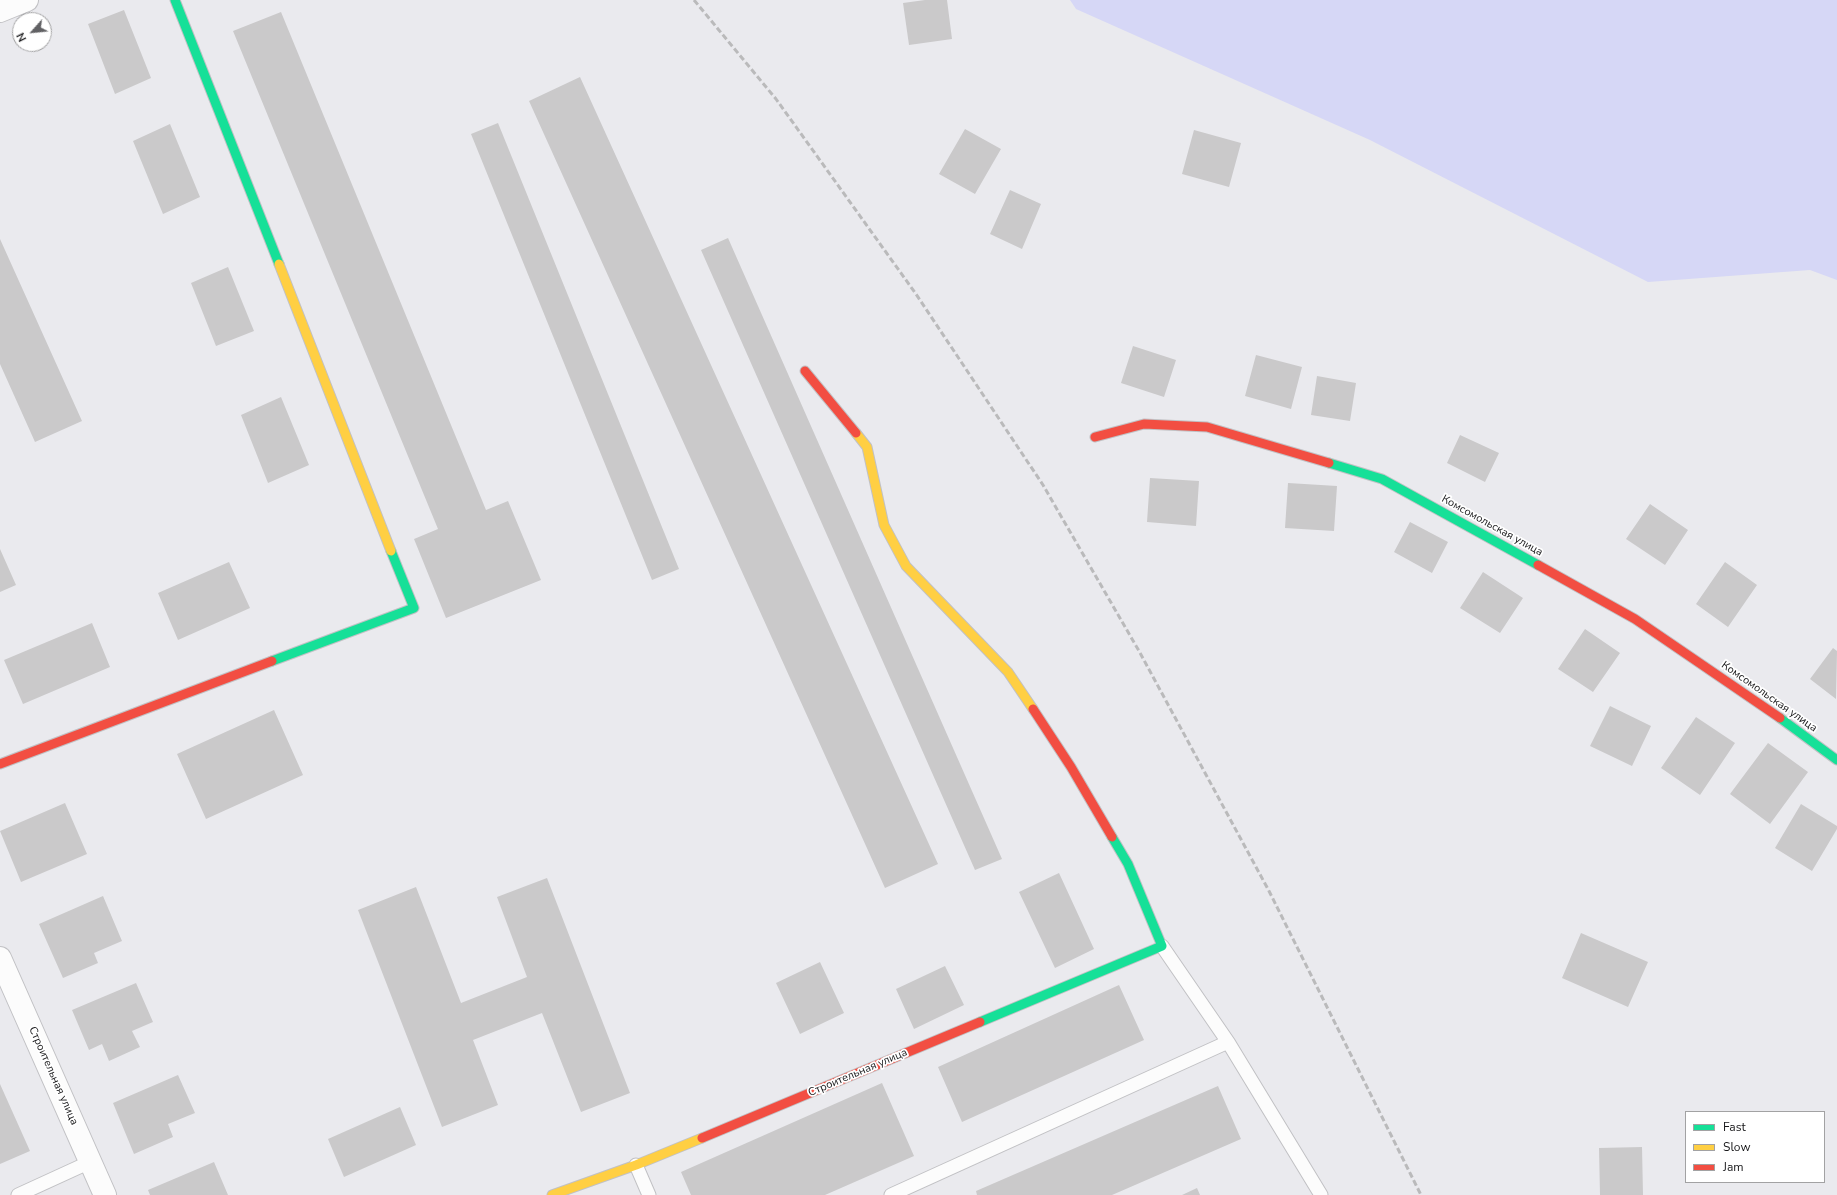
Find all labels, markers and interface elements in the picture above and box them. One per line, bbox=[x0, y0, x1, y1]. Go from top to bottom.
north arrow bbox=[12, 12, 52, 52]
text: N bbox=[13, 30, 30, 44]
street label: Комсомольская улица bbox=[1439, 493, 1545, 559]
street label: Комсомольская улица bbox=[1719, 659, 1819, 735]
street label: Строительная улица bbox=[25, 1025, 81, 1127]
street label: Строительная улица bbox=[806, 1046, 910, 1100]
legend bbox=[1685, 1111, 1825, 1183]
text: Fast bbox=[1723, 1119, 1746, 1135]
text: Slow bbox=[1723, 1139, 1751, 1155]
text: Jam bbox=[1723, 1159, 1744, 1175]

